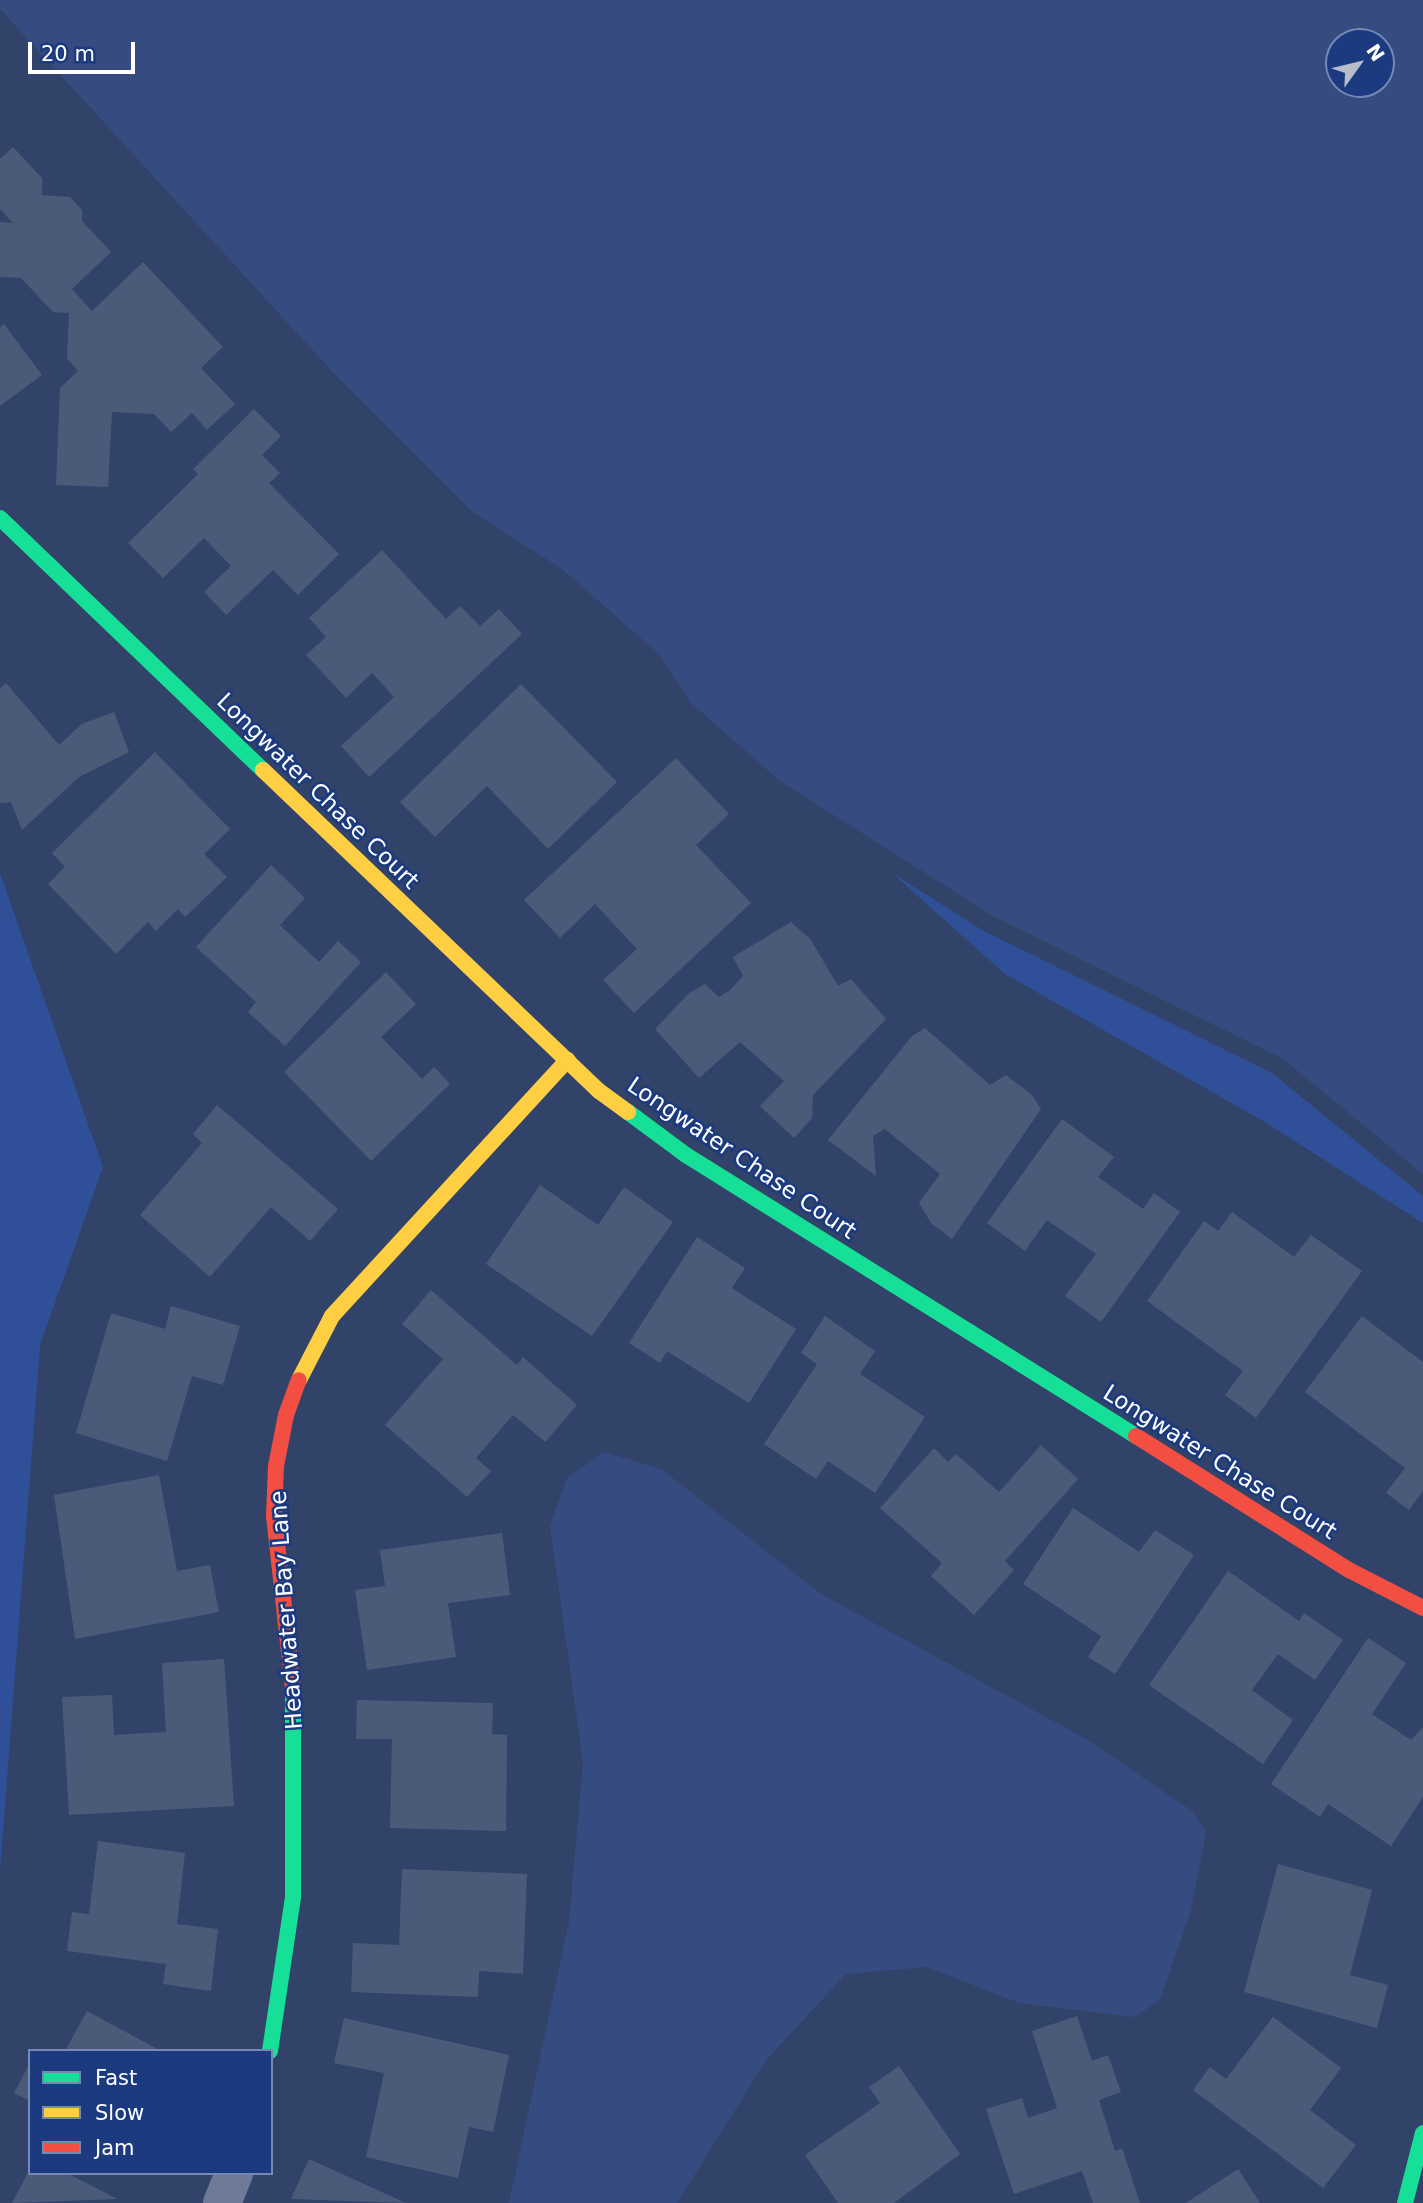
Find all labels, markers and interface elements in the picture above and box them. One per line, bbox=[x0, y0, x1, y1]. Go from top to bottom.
scale bar bbox=[32, 28, 138, 72]
north arrow bbox=[1325, 28, 1395, 98]
text: N bbox=[1362, 40, 1389, 65]
text: 20 m bbox=[41, 42, 95, 66]
street label: Longwater Chase Court bbox=[211, 687, 425, 895]
street label: Longwater Chase Court bbox=[622, 1071, 862, 1245]
street label: Longwater Chase Court bbox=[1098, 1379, 1342, 1545]
street label: Headwater Bay Lane bbox=[264, 1490, 308, 1730]
legend bbox=[28, 2049, 273, 2175]
text: Fast bbox=[95, 2066, 137, 2090]
text: Slow bbox=[95, 2101, 144, 2125]
text: Jam bbox=[95, 2136, 135, 2160]

